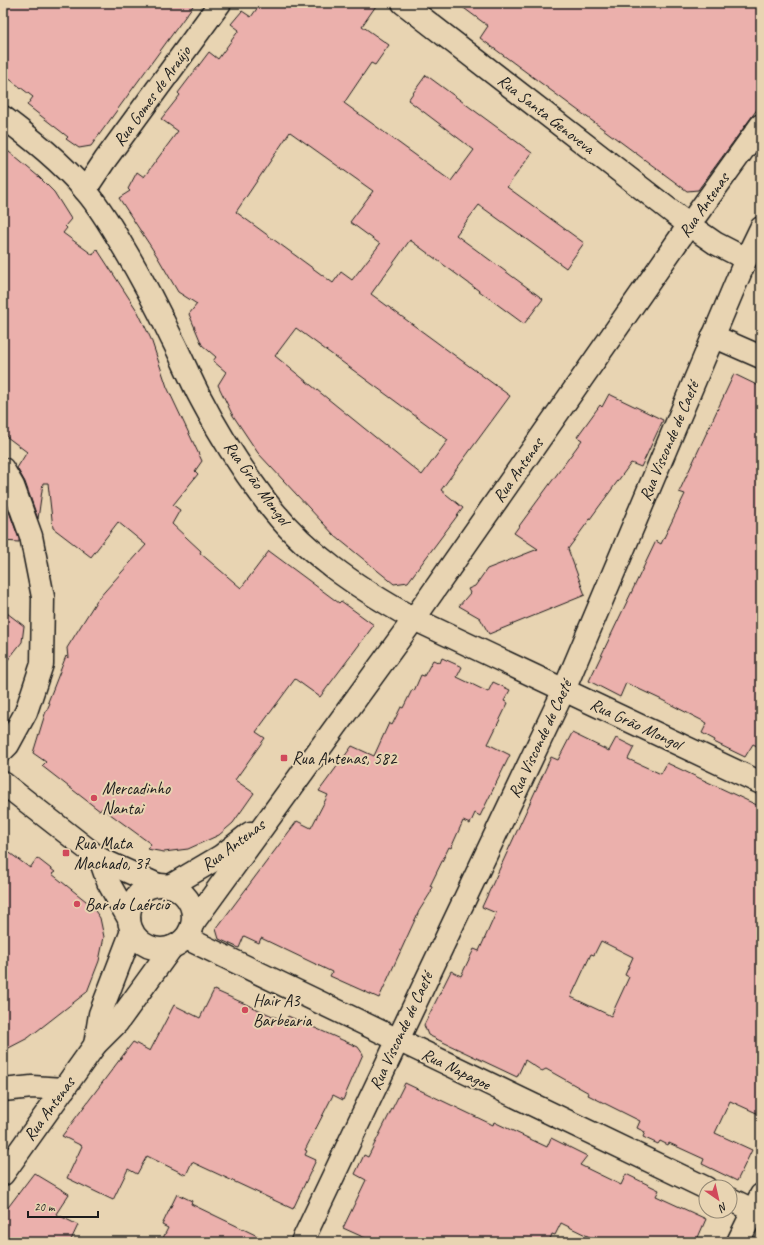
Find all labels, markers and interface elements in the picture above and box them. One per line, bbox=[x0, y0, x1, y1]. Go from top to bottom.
street label: Rua Gomes de Araújo bbox=[109, 41, 196, 150]
street label: Rua Santa Genoveva bbox=[493, 70, 600, 159]
street label: Rua Antenas bbox=[674, 167, 735, 241]
street label: Rua Visconde de Caeté bbox=[634, 376, 705, 504]
street label: Rua Antenas bbox=[488, 432, 549, 506]
street label: Rua Grão Mongol bbox=[219, 437, 296, 532]
street label: Rua Visconde de Caeté bbox=[504, 675, 578, 801]
street label: Rua Grão Mongol bbox=[587, 694, 688, 756]
place label: Rua Antenas, 582 bbox=[292, 748, 398, 769]
marker: Rua Antenas, 582 bbox=[279, 753, 289, 763]
place label: Mercadinho Nantai bbox=[102, 778, 171, 819]
marker: Mercadinho Nantai bbox=[89, 793, 99, 803]
street label: Rua Antenas bbox=[197, 813, 271, 876]
place label: Rua Mata Machado, 37 bbox=[74, 833, 151, 874]
marker: Rua Mata Machado, 37 bbox=[61, 848, 71, 858]
place label: Bar do Laércio bbox=[85, 894, 171, 915]
marker: Bar do Laércio bbox=[72, 899, 82, 909]
street label: Rua Visconde de Caeté bbox=[365, 967, 439, 1093]
place label: Hair A3 Barbearia bbox=[253, 990, 313, 1031]
marker: Hair A3 Barbearia bbox=[240, 1005, 250, 1015]
street label: Rua Napagoe bbox=[418, 1043, 495, 1095]
street label: Rua Antenas bbox=[19, 1071, 81, 1145]
north arrow bbox=[698, 1179, 738, 1219]
scale bar bbox=[28, 1193, 98, 1219]
text: 20 m bbox=[34, 1199, 56, 1215]
text: N bbox=[715, 1200, 730, 1216]

